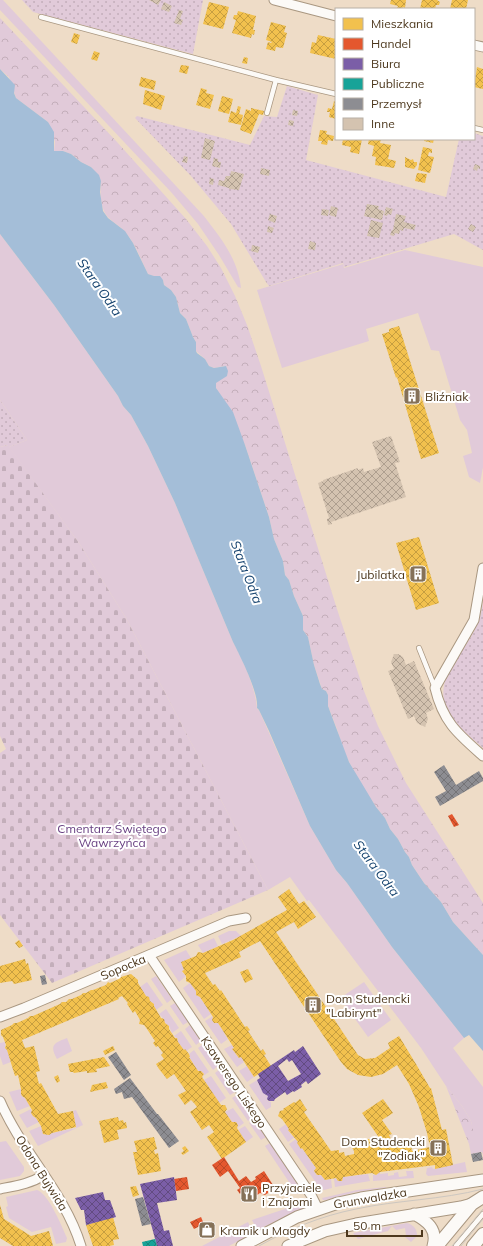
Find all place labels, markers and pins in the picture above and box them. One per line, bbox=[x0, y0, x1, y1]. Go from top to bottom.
building icon: Bliźniak bbox=[402, 386, 422, 406]
place label: Bliźniak bbox=[425, 389, 469, 404]
building icon: Jubilatka bbox=[408, 564, 428, 584]
place label: Jubilatka bbox=[356, 567, 405, 582]
place label: Dom Studencki "Labirynt" bbox=[326, 991, 410, 1020]
building icon: Dom Studencki "Labirynt" bbox=[303, 995, 323, 1015]
place label: Dom Studencki "Zodiak" bbox=[341, 1134, 425, 1163]
building icon: Dom Studencki "Zodiak" bbox=[428, 1138, 448, 1158]
place label: Przyjaciele i Znajomi bbox=[262, 1180, 321, 1209]
restaurant icon: Przyjaciele i Znajomi bbox=[239, 1184, 259, 1204]
shop icon: Kramik u Magdy bbox=[197, 1220, 217, 1240]
place label: Kramik u Magdy bbox=[220, 1223, 311, 1238]

